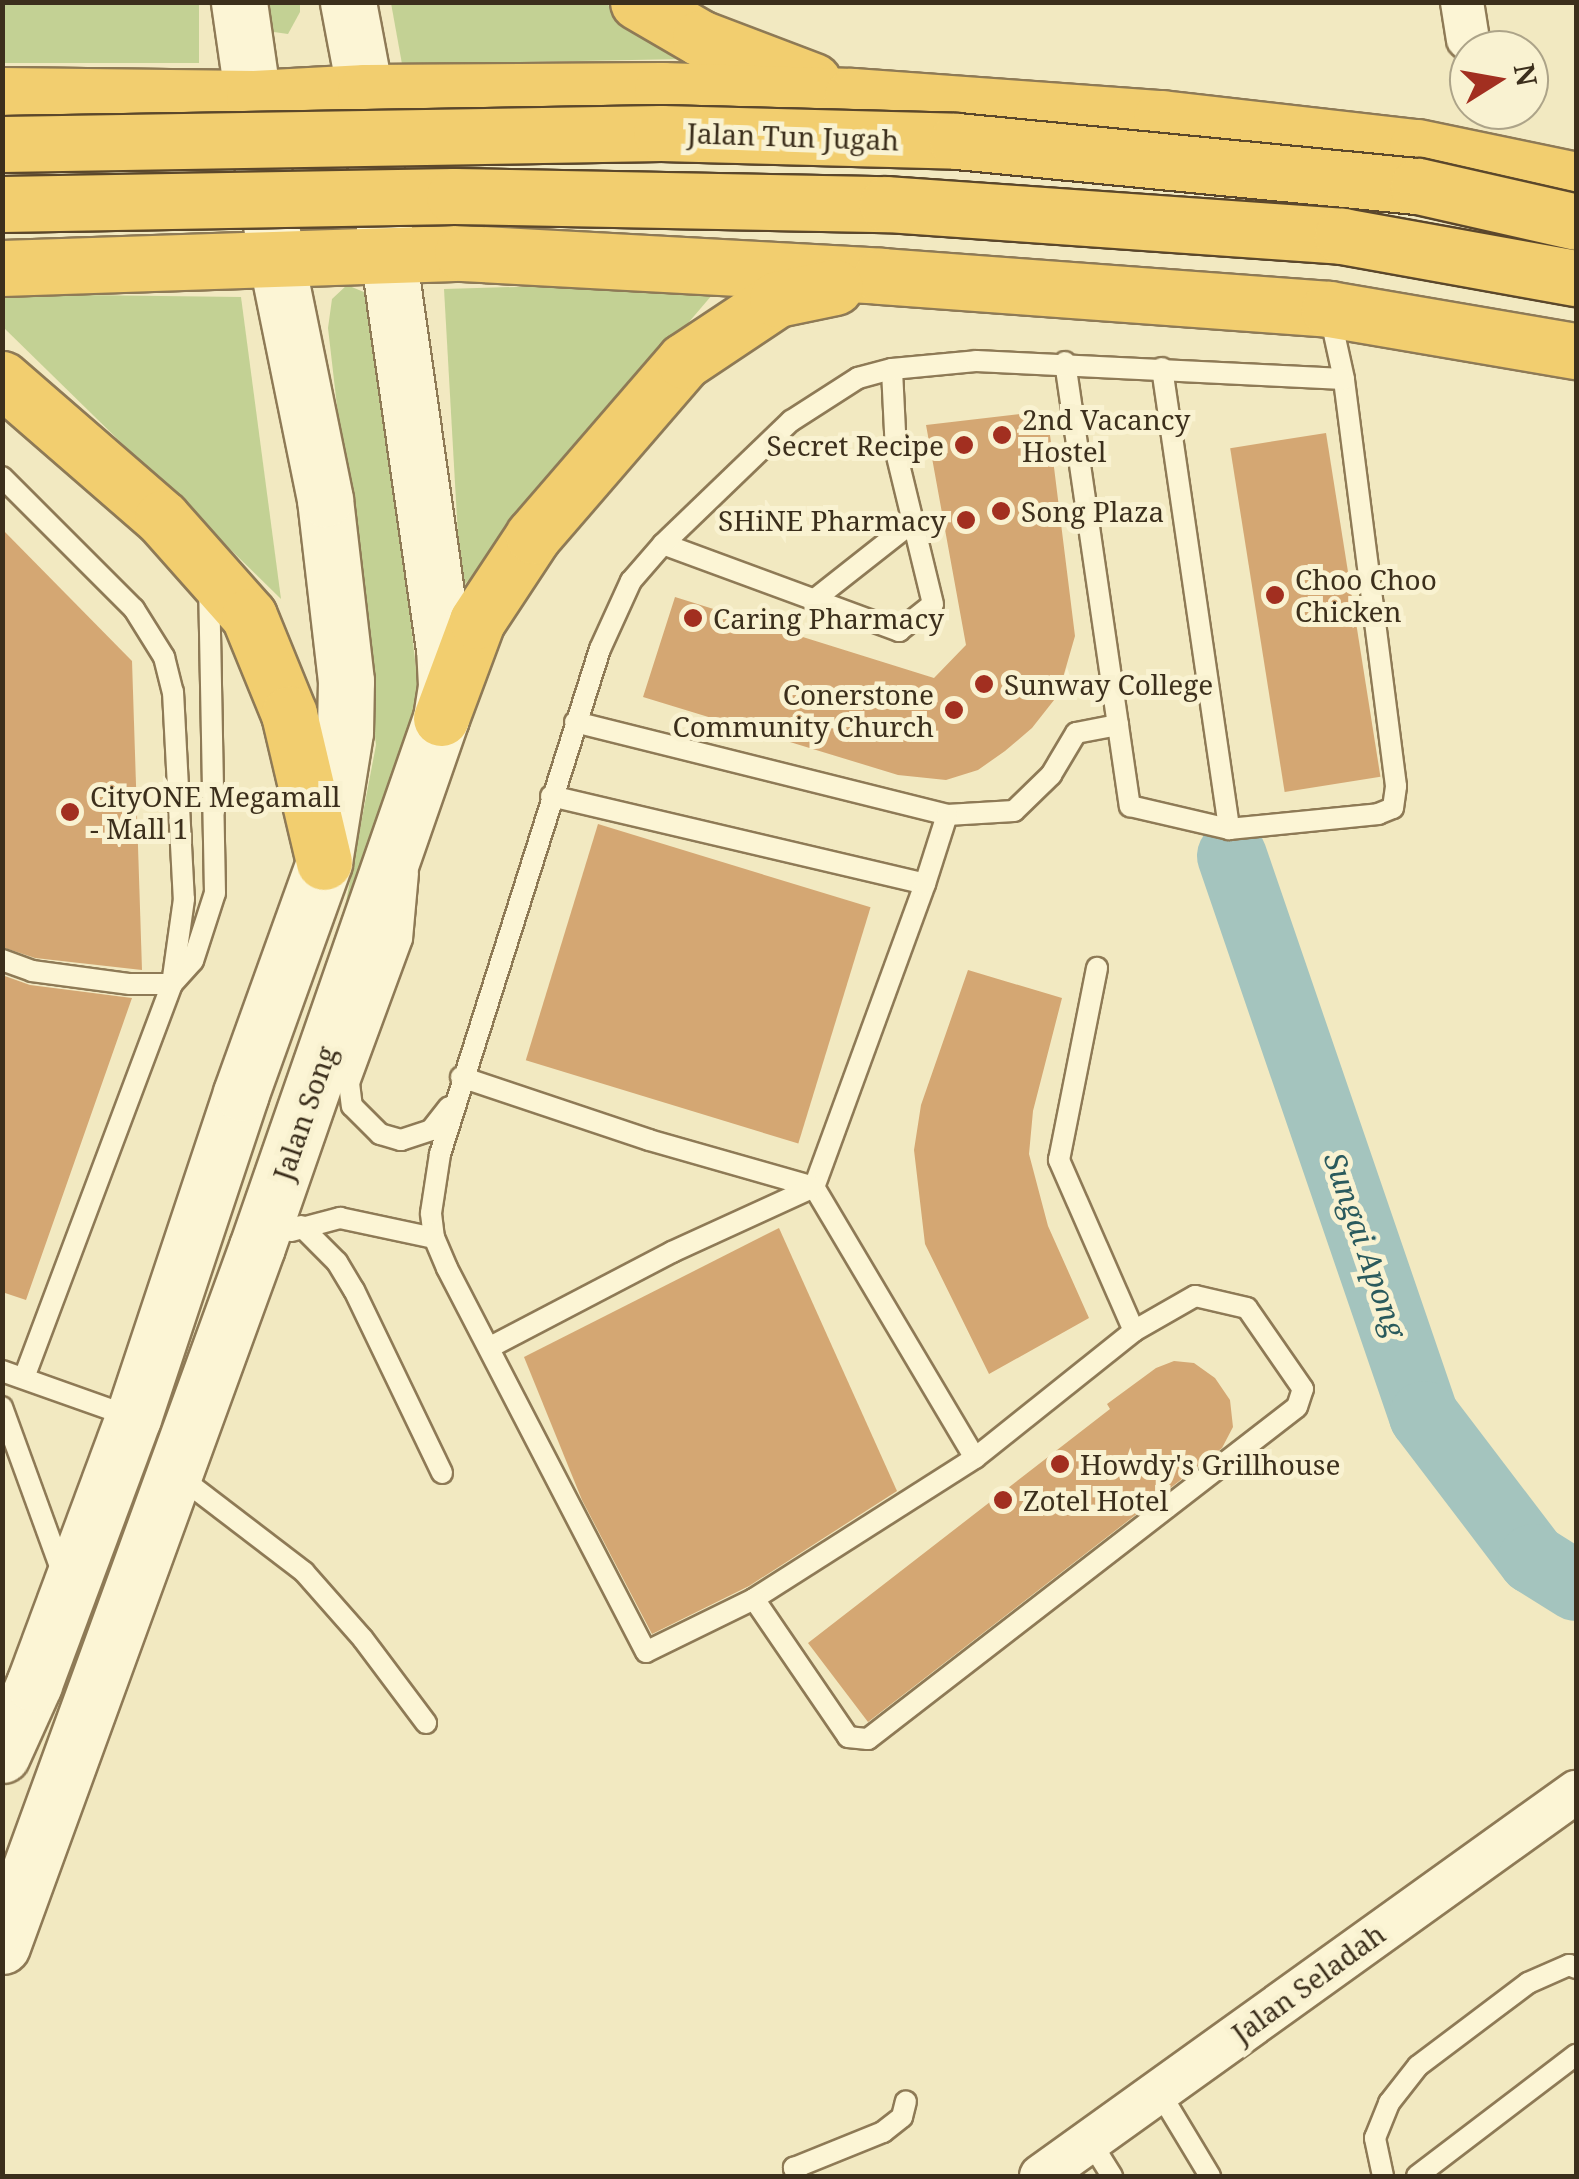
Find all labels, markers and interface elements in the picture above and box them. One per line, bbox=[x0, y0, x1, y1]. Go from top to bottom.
north arrow bbox=[1449, 30, 1549, 130]
text: N bbox=[1506, 60, 1547, 89]
street label: Jalan Tun Jugah bbox=[686, 116, 900, 156]
place label: 2nd Vacancy Hostel bbox=[1022, 402, 1190, 468]
marker: 2nd Vacancy Hostel bbox=[991, 424, 1013, 446]
place label: Secret Recipe bbox=[766, 428, 944, 462]
marker: Secret Recipe bbox=[953, 434, 975, 456]
place label: Song Plaza bbox=[1021, 494, 1164, 528]
marker: Song Plaza bbox=[990, 500, 1012, 522]
place label: SHiNE Pharmacy bbox=[718, 503, 946, 537]
marker: SHiNE Pharmacy bbox=[955, 509, 977, 531]
place label: Choo Choo Chicken bbox=[1295, 562, 1437, 628]
marker: Choo Choo Chicken bbox=[1264, 584, 1286, 606]
place label: Caring Pharmacy bbox=[713, 601, 944, 635]
marker: Caring Pharmacy bbox=[682, 607, 704, 629]
place label: Sunway College bbox=[1004, 667, 1213, 701]
marker: Sunway College bbox=[973, 673, 995, 695]
place label: Conerstone Community Church bbox=[672, 677, 934, 743]
marker: Conerstone Community Church bbox=[943, 699, 965, 721]
place label: CityONE Megamall - Mall 1 bbox=[90, 779, 340, 845]
marker: CityONE Megamall - Mall 1 bbox=[59, 801, 81, 823]
street label: Jalan Song bbox=[265, 1041, 343, 1185]
water label: Sungai Apong bbox=[1316, 1148, 1414, 1342]
place label: Howdy's Grillhouse bbox=[1080, 1447, 1340, 1481]
marker: Howdy's Grillhouse bbox=[1049, 1453, 1071, 1475]
place label: Zotel Hotel bbox=[1023, 1483, 1168, 1517]
marker: Zotel Hotel bbox=[992, 1489, 1014, 1511]
street label: Jalan Seladah bbox=[1225, 1916, 1391, 2050]

